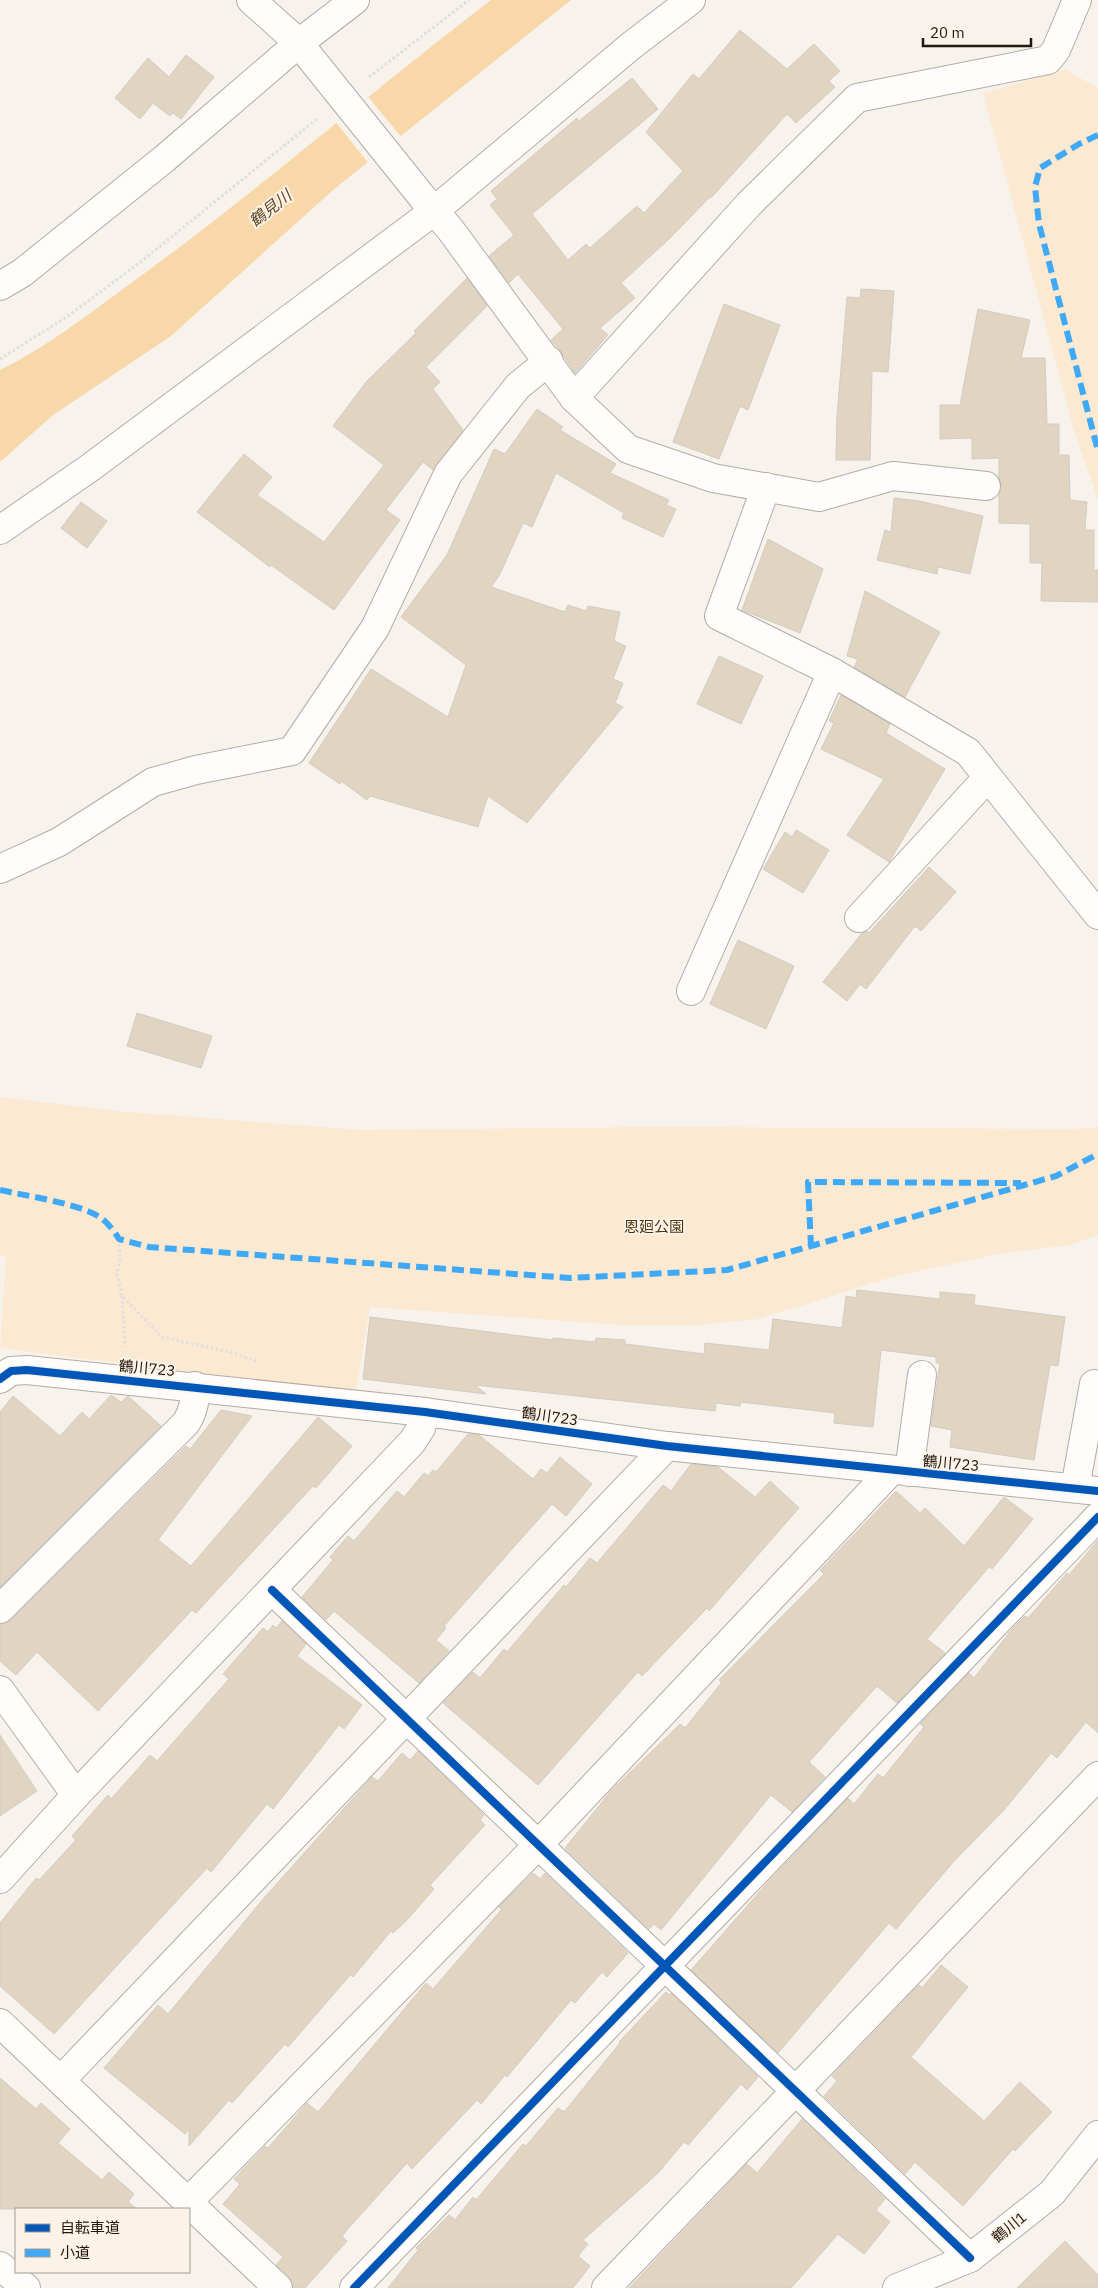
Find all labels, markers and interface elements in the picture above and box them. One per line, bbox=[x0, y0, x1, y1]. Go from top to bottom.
scale bar bbox=[923, 15, 1030, 47]
text: 20 m bbox=[930, 23, 965, 42]
water label: 鶴見川 bbox=[245, 184, 297, 231]
park label: 恩廻公園 bbox=[624, 1217, 684, 1236]
street label: 鶴川723 bbox=[118, 1356, 176, 1380]
street label: 鶴川723 bbox=[520, 1403, 580, 1429]
street label: 鶴川723 bbox=[922, 1451, 980, 1475]
street label: 鶴川1 bbox=[988, 2207, 1030, 2247]
legend bbox=[15, 2208, 190, 2273]
text: 自転車道 bbox=[60, 2218, 120, 2237]
text: 小道 bbox=[60, 2243, 90, 2262]

